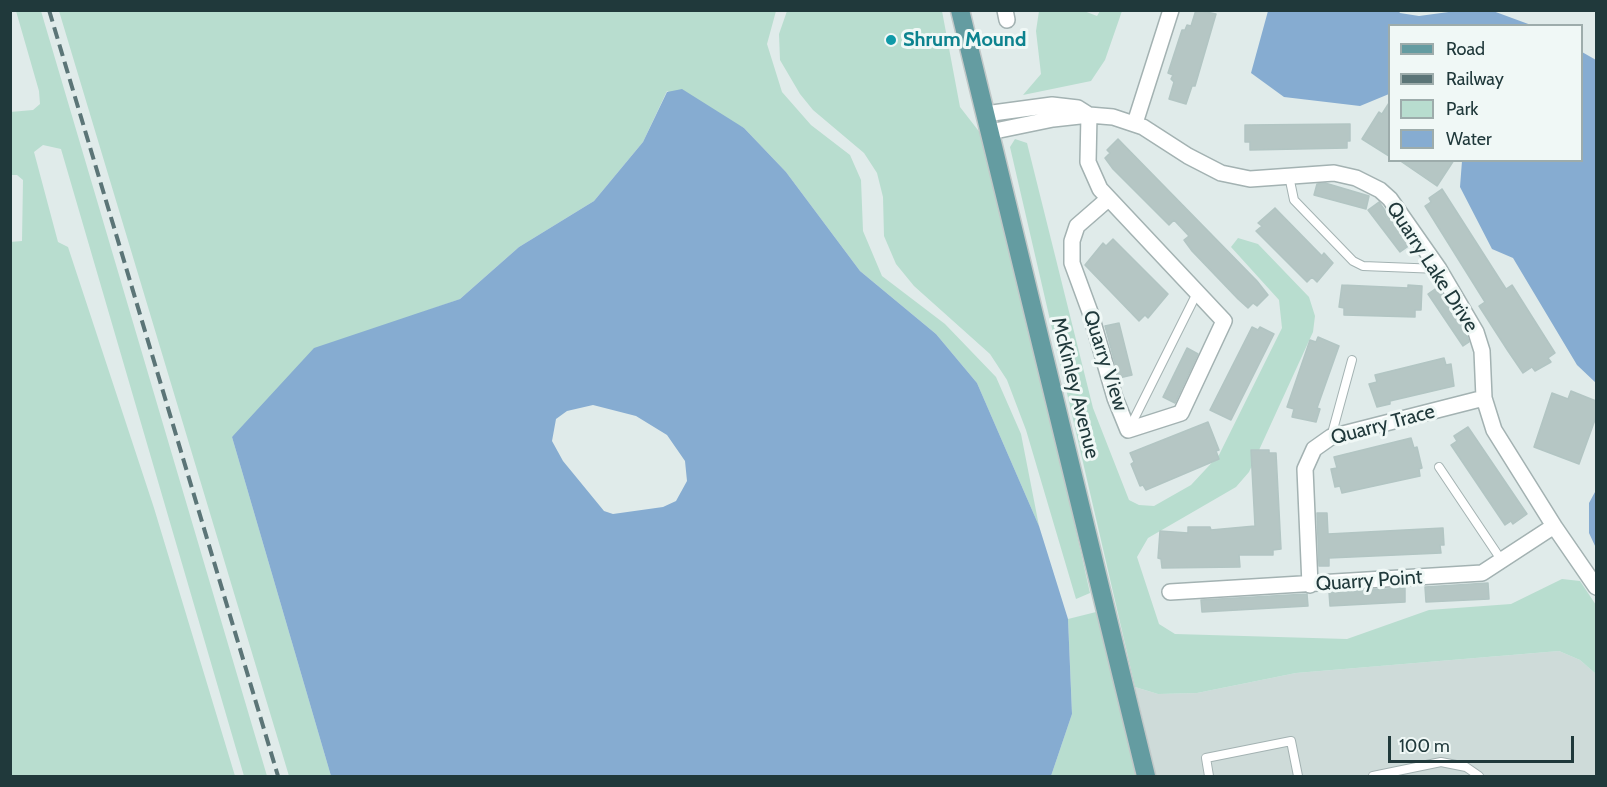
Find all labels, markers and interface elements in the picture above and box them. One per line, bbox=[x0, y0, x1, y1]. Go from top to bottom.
legend bbox=[1388, 24, 1583, 162]
place label: Shrum Mound bbox=[903, 28, 1026, 52]
marker: Shrum Mound bbox=[884, 33, 898, 47]
text: Road bbox=[1446, 38, 1485, 60]
text: Railway bbox=[1446, 68, 1504, 90]
text: Park bbox=[1446, 98, 1478, 120]
text: Water bbox=[1446, 128, 1492, 150]
street label: Quarry Lake Drive bbox=[1381, 197, 1483, 337]
street label: Quarry View bbox=[1077, 308, 1133, 414]
street label: McKinley Avenue bbox=[1046, 315, 1104, 461]
street label: Quarry Trace bbox=[1328, 400, 1438, 450]
street label: Quarry Point bbox=[1315, 565, 1423, 597]
scale bar bbox=[1391, 724, 1577, 762]
text: 100 m bbox=[1399, 735, 1450, 757]

